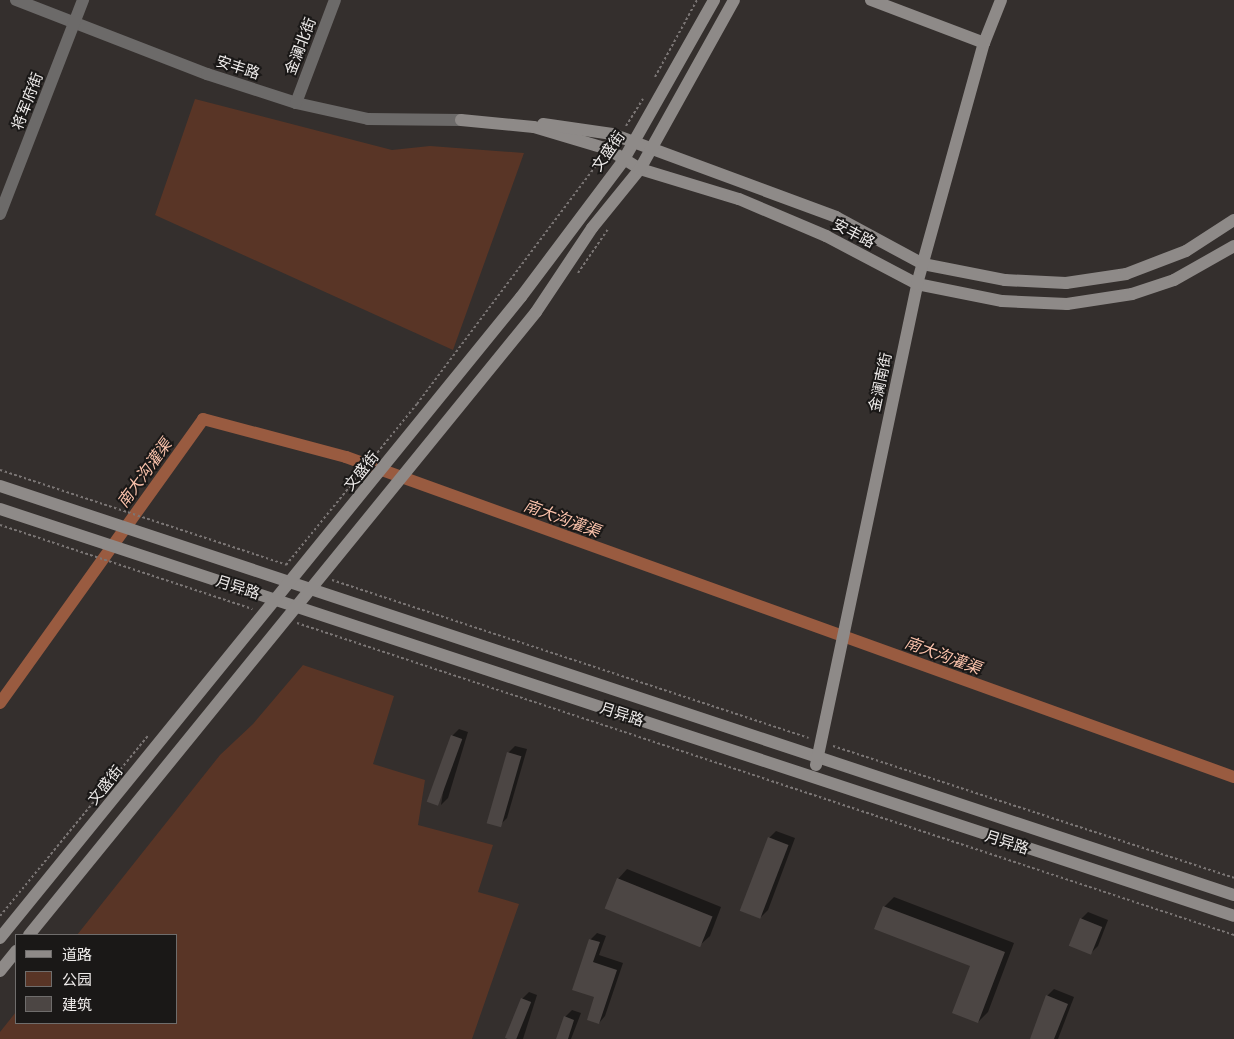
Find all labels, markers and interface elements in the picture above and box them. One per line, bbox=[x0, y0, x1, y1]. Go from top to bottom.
street label: 金澜北街 bbox=[281, 15, 319, 77]
street label: 安丰路 bbox=[214, 51, 262, 83]
street label: 将军府街 bbox=[8, 70, 46, 132]
street label: 文盛街 bbox=[588, 127, 628, 175]
street label: 安丰路 bbox=[830, 215, 878, 251]
street label: 金澜南街 bbox=[865, 351, 895, 413]
water label: 南大沟灌渠 bbox=[113, 435, 175, 511]
street label: 文盛街 bbox=[340, 448, 382, 494]
water label: 南大沟灌渠 bbox=[521, 495, 603, 541]
street label: 月异路 bbox=[214, 571, 262, 603]
water label: 南大沟灌渠 bbox=[902, 632, 984, 678]
street label: 月异路 bbox=[598, 698, 646, 730]
street label: 文盛街 bbox=[84, 762, 126, 808]
street label: 月异路 bbox=[983, 826, 1031, 858]
legend bbox=[15, 934, 178, 1024]
text: 道路 bbox=[62, 945, 92, 963]
text: 公园 bbox=[62, 970, 92, 988]
text: 建筑 bbox=[62, 995, 92, 1013]

